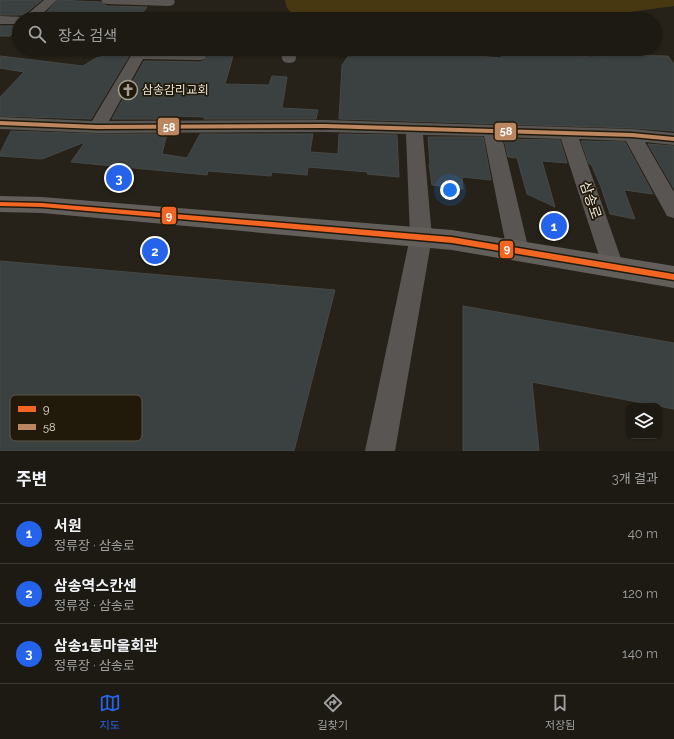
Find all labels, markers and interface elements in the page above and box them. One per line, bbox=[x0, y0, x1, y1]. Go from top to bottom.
search box bbox=[12, 12, 662, 56]
icon: search bbox=[26, 23, 48, 45]
text: 장소 검색 bbox=[58, 27, 117, 45]
church icon: 삼송감리교회 bbox=[117, 79, 139, 101]
place label: 삼송감리교회 bbox=[142, 83, 208, 97]
line badge: 58 bbox=[157, 117, 180, 136]
text: 58 bbox=[163, 121, 176, 134]
line badge: 58 bbox=[494, 122, 517, 141]
text: 58 bbox=[500, 125, 513, 138]
pin: 3 bbox=[106, 163, 132, 193]
street label: 삼송로 bbox=[577, 179, 605, 221]
your location bbox=[440, 180, 460, 200]
line badge: 9 bbox=[161, 206, 177, 225]
text: 9 bbox=[166, 210, 173, 223]
pin: 1 bbox=[541, 211, 567, 241]
pin: 2 bbox=[142, 236, 168, 266]
line badge: 9 bbox=[499, 240, 514, 259]
text: 9 bbox=[504, 243, 511, 256]
legend bbox=[10, 395, 142, 441]
text: 9 bbox=[43, 403, 49, 416]
map controls bbox=[626, 403, 662, 439]
button: layers bbox=[626, 403, 662, 439]
text: 58 bbox=[43, 421, 56, 434]
text: 주변 bbox=[16, 469, 47, 489]
text: 3개 결과 bbox=[612, 471, 658, 486]
text: 서원 bbox=[54, 517, 82, 535]
text: 1 bbox=[26, 526, 32, 541]
text: 40 m bbox=[628, 526, 658, 541]
text: 정류장 · 삼송로 bbox=[54, 538, 135, 553]
text: 삼송역스칸센 bbox=[54, 577, 137, 595]
text: 2 bbox=[25, 586, 33, 601]
text: 120 m bbox=[622, 586, 658, 601]
text: 정류장 · 삼송로 bbox=[54, 598, 135, 613]
text: 삼송1통마을회관 bbox=[54, 637, 158, 655]
text: 3 bbox=[25, 646, 33, 661]
text: 140 m bbox=[622, 646, 658, 661]
text: 정류장 · 삼송로 bbox=[54, 658, 135, 673]
tab: 지도 bbox=[99, 692, 121, 732]
tab: 길찾기 bbox=[318, 692, 348, 732]
tab: 저장됨 bbox=[545, 692, 575, 732]

